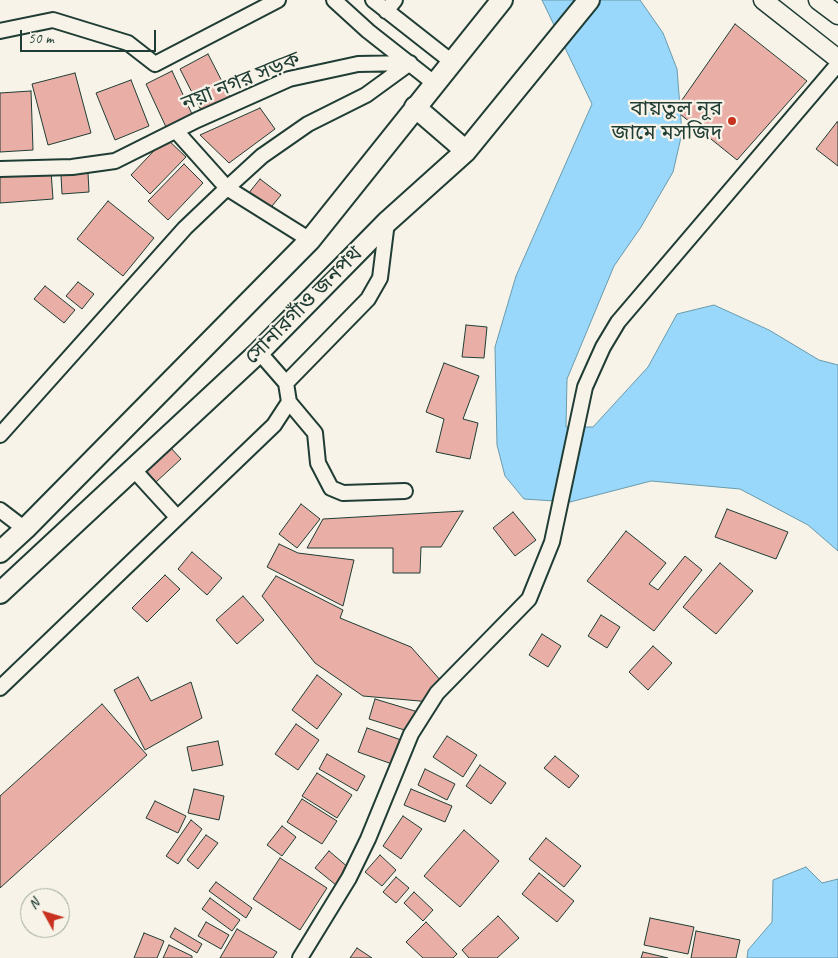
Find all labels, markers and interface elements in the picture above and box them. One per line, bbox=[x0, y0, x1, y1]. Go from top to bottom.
scale bar bbox=[22, 20, 159, 52]
text: 50 m bbox=[28, 29, 54, 48]
street label: নয়া নগর সড়ক bbox=[178, 47, 304, 117]
place label: বায়তুল নূর জামে মসজিদ bbox=[612, 96, 722, 146]
marker: বায়তুল নূর জামে মসজিদ bbox=[726, 115, 738, 127]
street label: সোনারগাঁও জনপথ bbox=[240, 242, 368, 370]
north arrow bbox=[20, 888, 70, 938]
text: N bbox=[24, 895, 43, 913]

